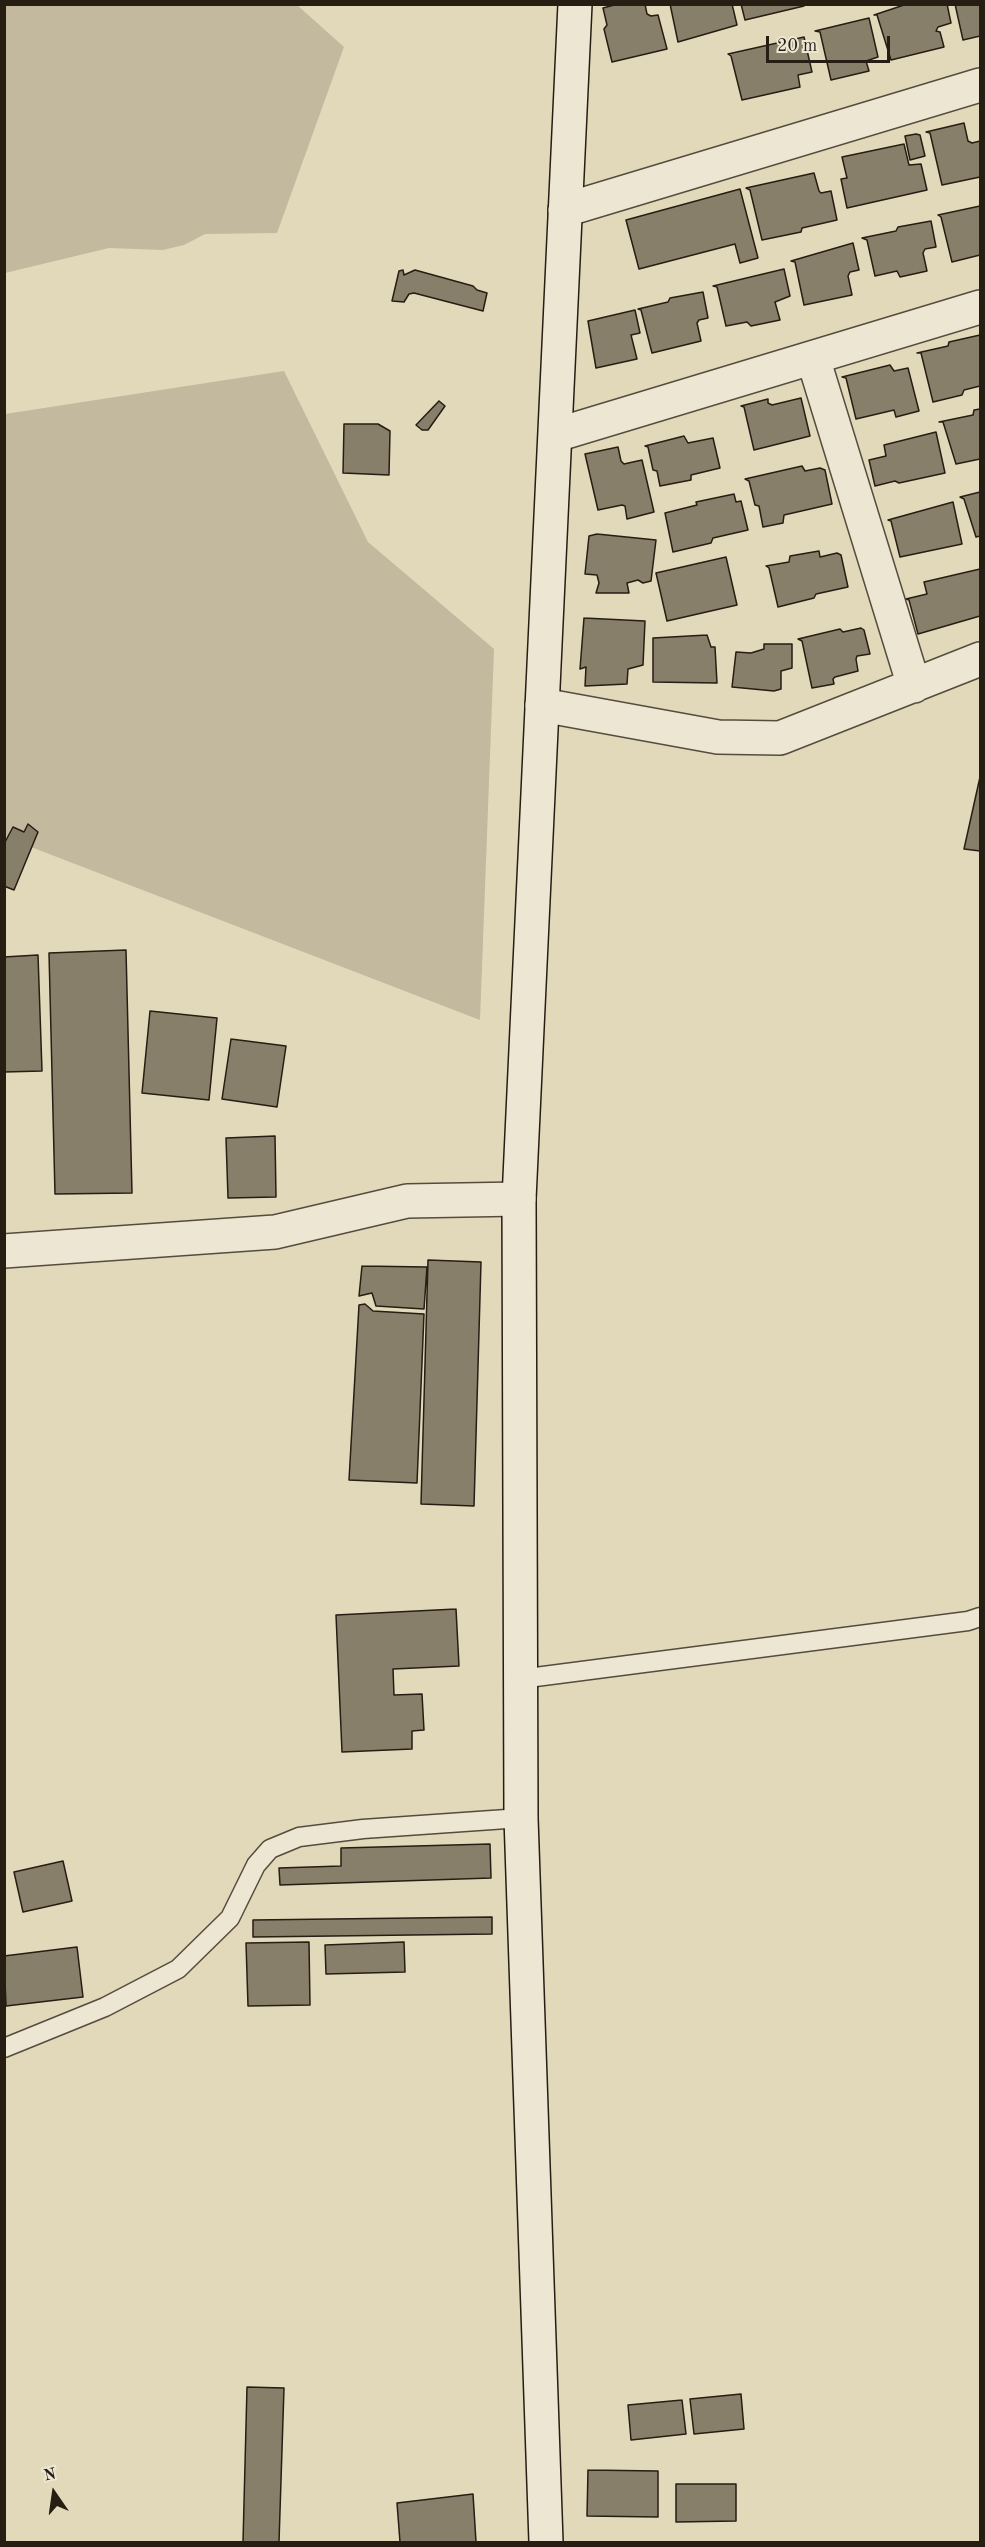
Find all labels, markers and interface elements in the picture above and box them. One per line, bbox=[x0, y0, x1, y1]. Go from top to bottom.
scale bar bbox=[769, 24, 894, 62]
text: 20 m bbox=[777, 37, 817, 55]
north arrow bbox=[24, 2463, 84, 2523]
text: N bbox=[42, 2466, 58, 2485]

